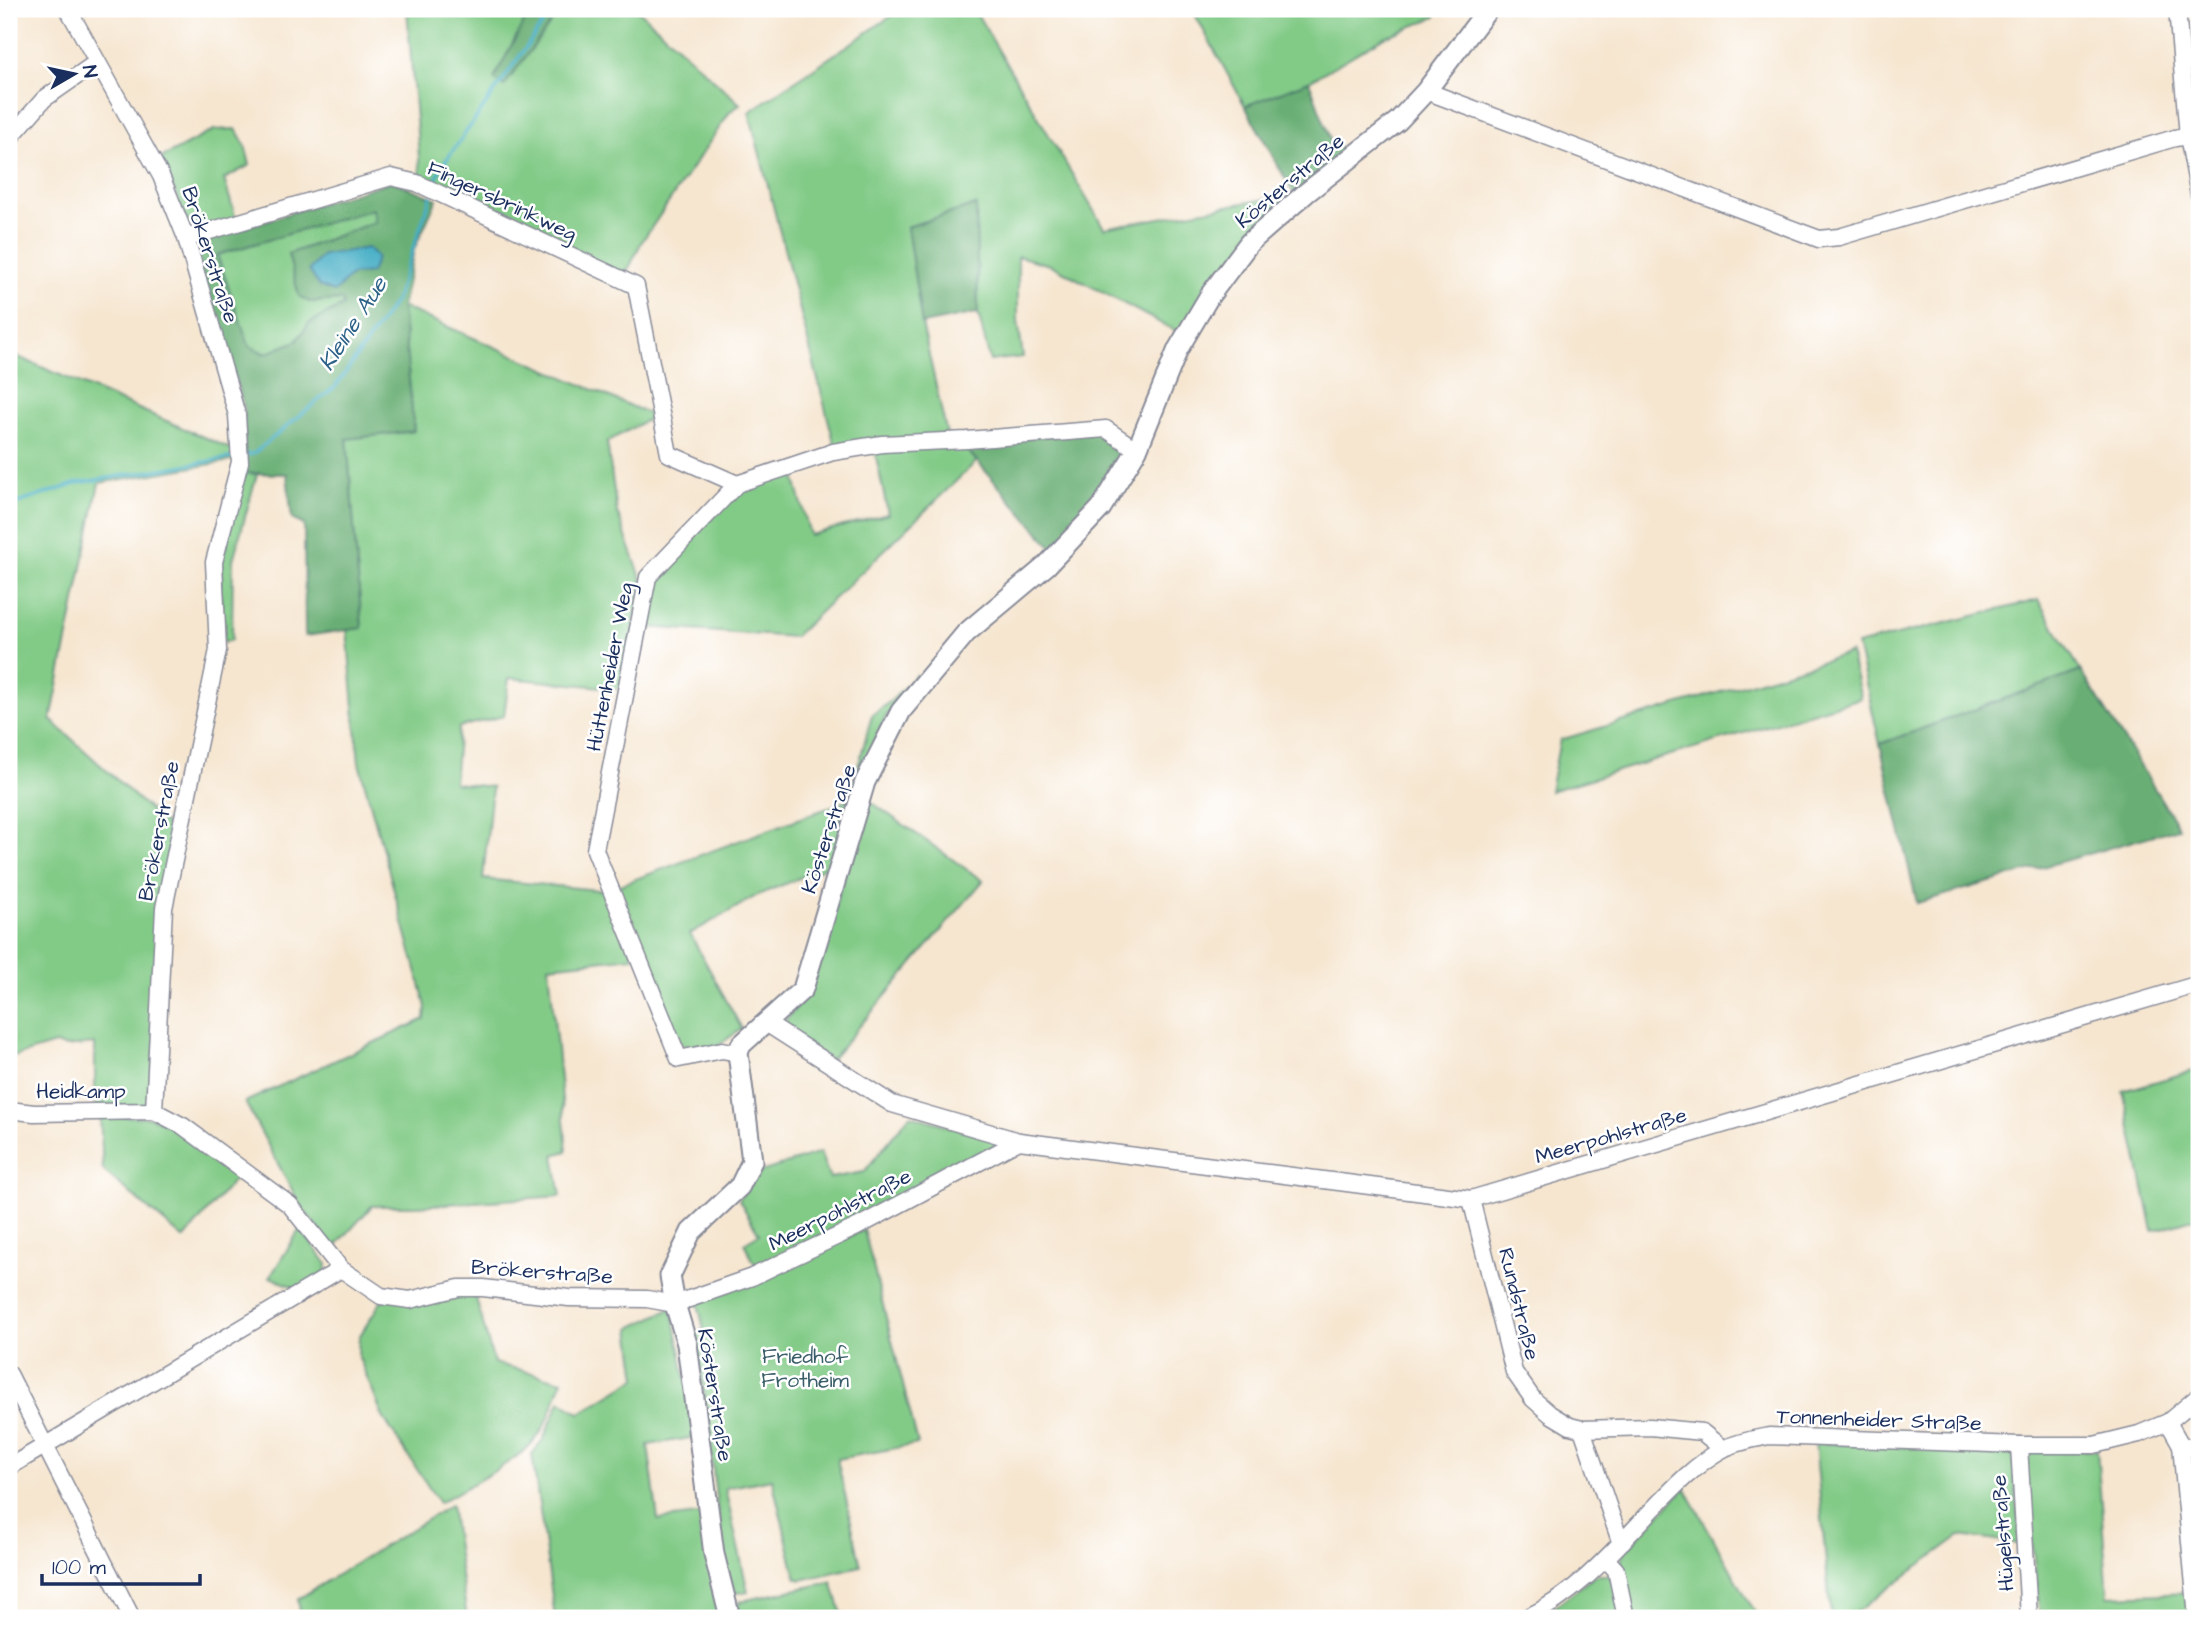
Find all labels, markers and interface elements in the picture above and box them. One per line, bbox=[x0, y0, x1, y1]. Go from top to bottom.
north arrow bbox=[38, 38, 108, 108]
text: N bbox=[75, 64, 104, 80]
street label: Kösterstraße bbox=[1229, 127, 1351, 235]
street label: Fingersbrinkweg bbox=[422, 154, 582, 250]
street label: Brökerstraße bbox=[174, 183, 246, 327]
water label: Kleine Aue bbox=[311, 270, 396, 377]
street label: Hüttenheider Weg bbox=[579, 580, 643, 754]
street label: Brökerstraße bbox=[131, 759, 187, 903]
street label: Kösterstraße bbox=[794, 761, 864, 897]
street label: Heidkamp bbox=[36, 1077, 126, 1107]
street label: Meerpohlstraße bbox=[1532, 1100, 1690, 1172]
street label: Meerpohlstraße bbox=[764, 1162, 917, 1259]
street label: Rundstraße bbox=[1491, 1245, 1547, 1363]
street label: Brökerstraße bbox=[470, 1253, 614, 1291]
street label: Kösterstraße bbox=[690, 1327, 740, 1463]
park label: Friedhof Frotheim bbox=[761, 1342, 850, 1395]
street label: Tonnenheider Straße bbox=[1776, 1402, 1982, 1438]
street label: Hügelstraße bbox=[1984, 1474, 2024, 1592]
scale bar bbox=[42, 1543, 200, 1587]
text: 100 m bbox=[52, 1553, 107, 1582]

